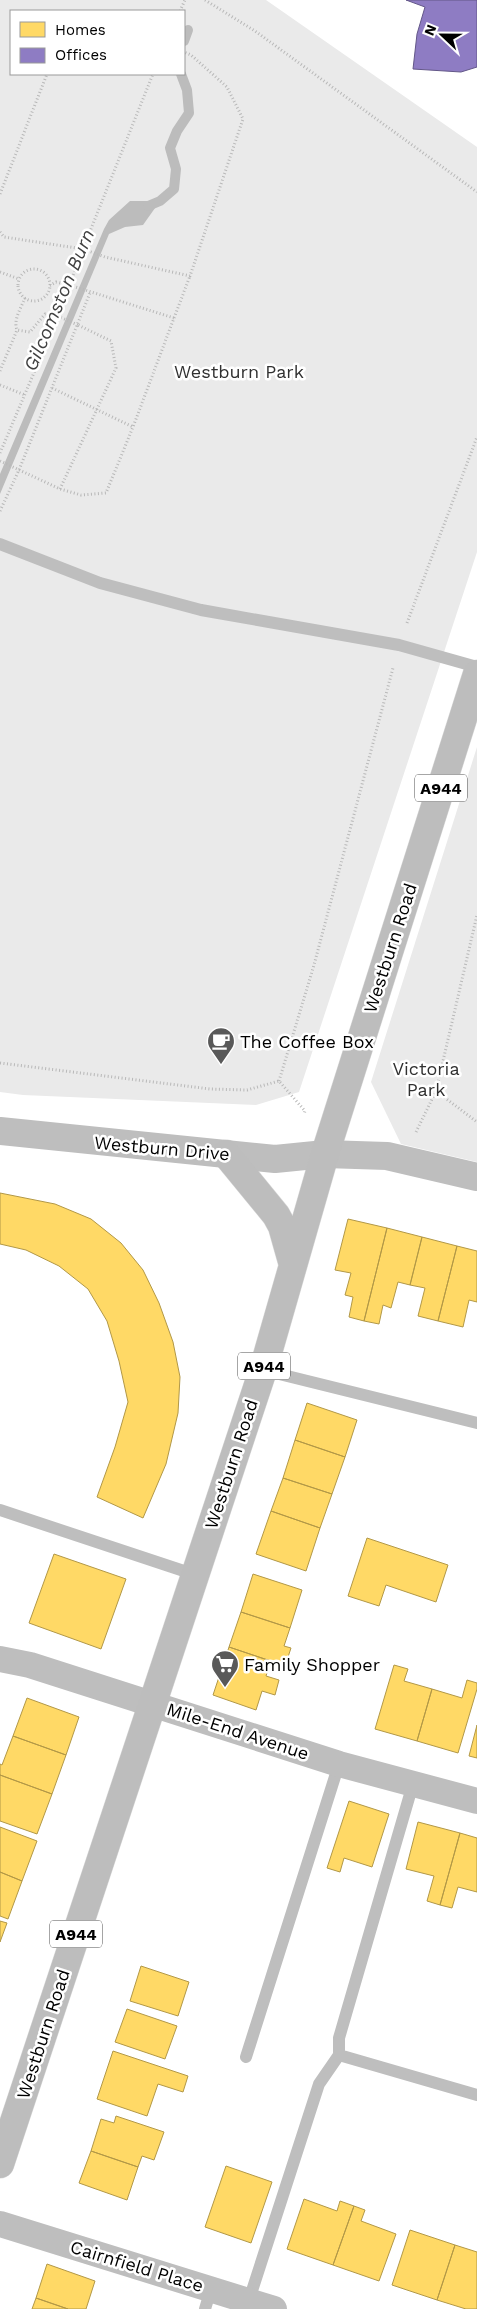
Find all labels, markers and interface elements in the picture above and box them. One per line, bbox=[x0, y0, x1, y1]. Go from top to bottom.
legend bbox=[10, 10, 185, 75]
north arrow bbox=[417, 10, 467, 60]
text: Homes bbox=[55, 21, 106, 39]
text: N bbox=[421, 22, 439, 38]
text: Offices bbox=[55, 46, 107, 64]
water label: Gilcomston Burn bbox=[19, 226, 99, 374]
park label: Westburn Park bbox=[174, 361, 304, 382]
road number: A944 bbox=[415, 774, 467, 801]
street label: Westburn Road bbox=[359, 881, 421, 1015]
cafe icon: The Coffee Box bbox=[206, 1026, 236, 1065]
place label: The Coffee Box bbox=[240, 1031, 374, 1052]
park label: Victoria Park bbox=[392, 1058, 460, 1100]
street label: Westburn Drive bbox=[93, 1132, 231, 1164]
road number: A944 bbox=[238, 1352, 290, 1380]
street label: Westburn Road bbox=[200, 1397, 262, 1531]
supermarket icon: Family Shopper bbox=[210, 1649, 240, 1688]
place label: Family Shopper bbox=[244, 1654, 380, 1675]
street label: Mile-End Avenue bbox=[164, 1698, 312, 1764]
road number: A944 bbox=[50, 1920, 102, 1948]
street label: Westburn Road bbox=[12, 1967, 74, 2101]
street label: Cairnfield Place bbox=[68, 2236, 206, 2296]

